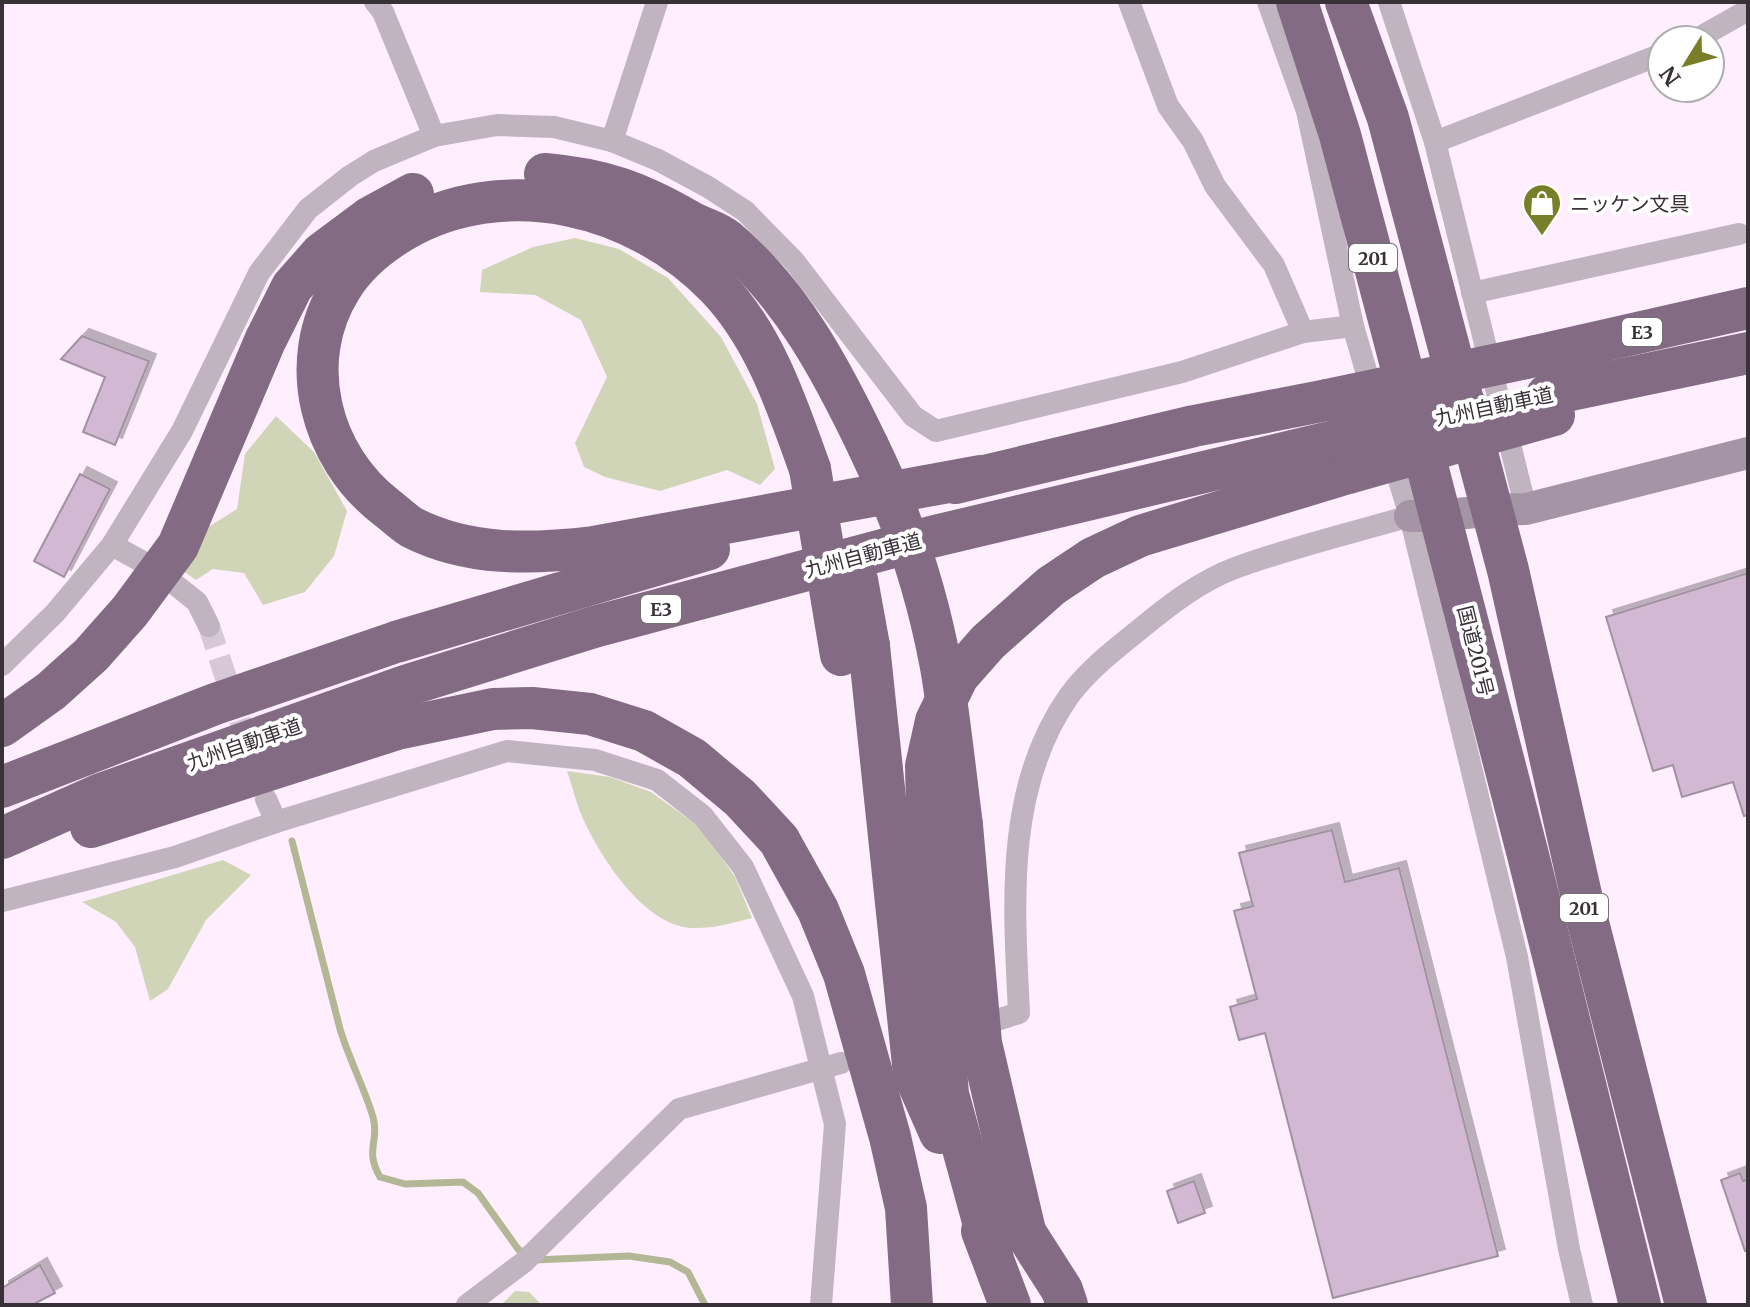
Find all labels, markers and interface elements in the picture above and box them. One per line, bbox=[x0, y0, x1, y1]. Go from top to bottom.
north arrow bbox=[1646, 24, 1726, 104]
text: N bbox=[1653, 60, 1686, 91]
shop icon: ニッケン文具 bbox=[1521, 182, 1563, 237]
place label: ニッケン文具 bbox=[1570, 191, 1689, 216]
road number: 201 bbox=[1349, 244, 1397, 272]
road number: E3 bbox=[1622, 318, 1662, 346]
street label: 九州自動車道 bbox=[1433, 381, 1555, 431]
street label: 九州自動車道 bbox=[802, 527, 924, 583]
road number: E3 bbox=[641, 595, 681, 623]
street label: 国道201号 bbox=[1453, 603, 1499, 699]
street label: 九州自動車道 bbox=[183, 713, 305, 775]
road number: 201 bbox=[1560, 894, 1608, 922]

